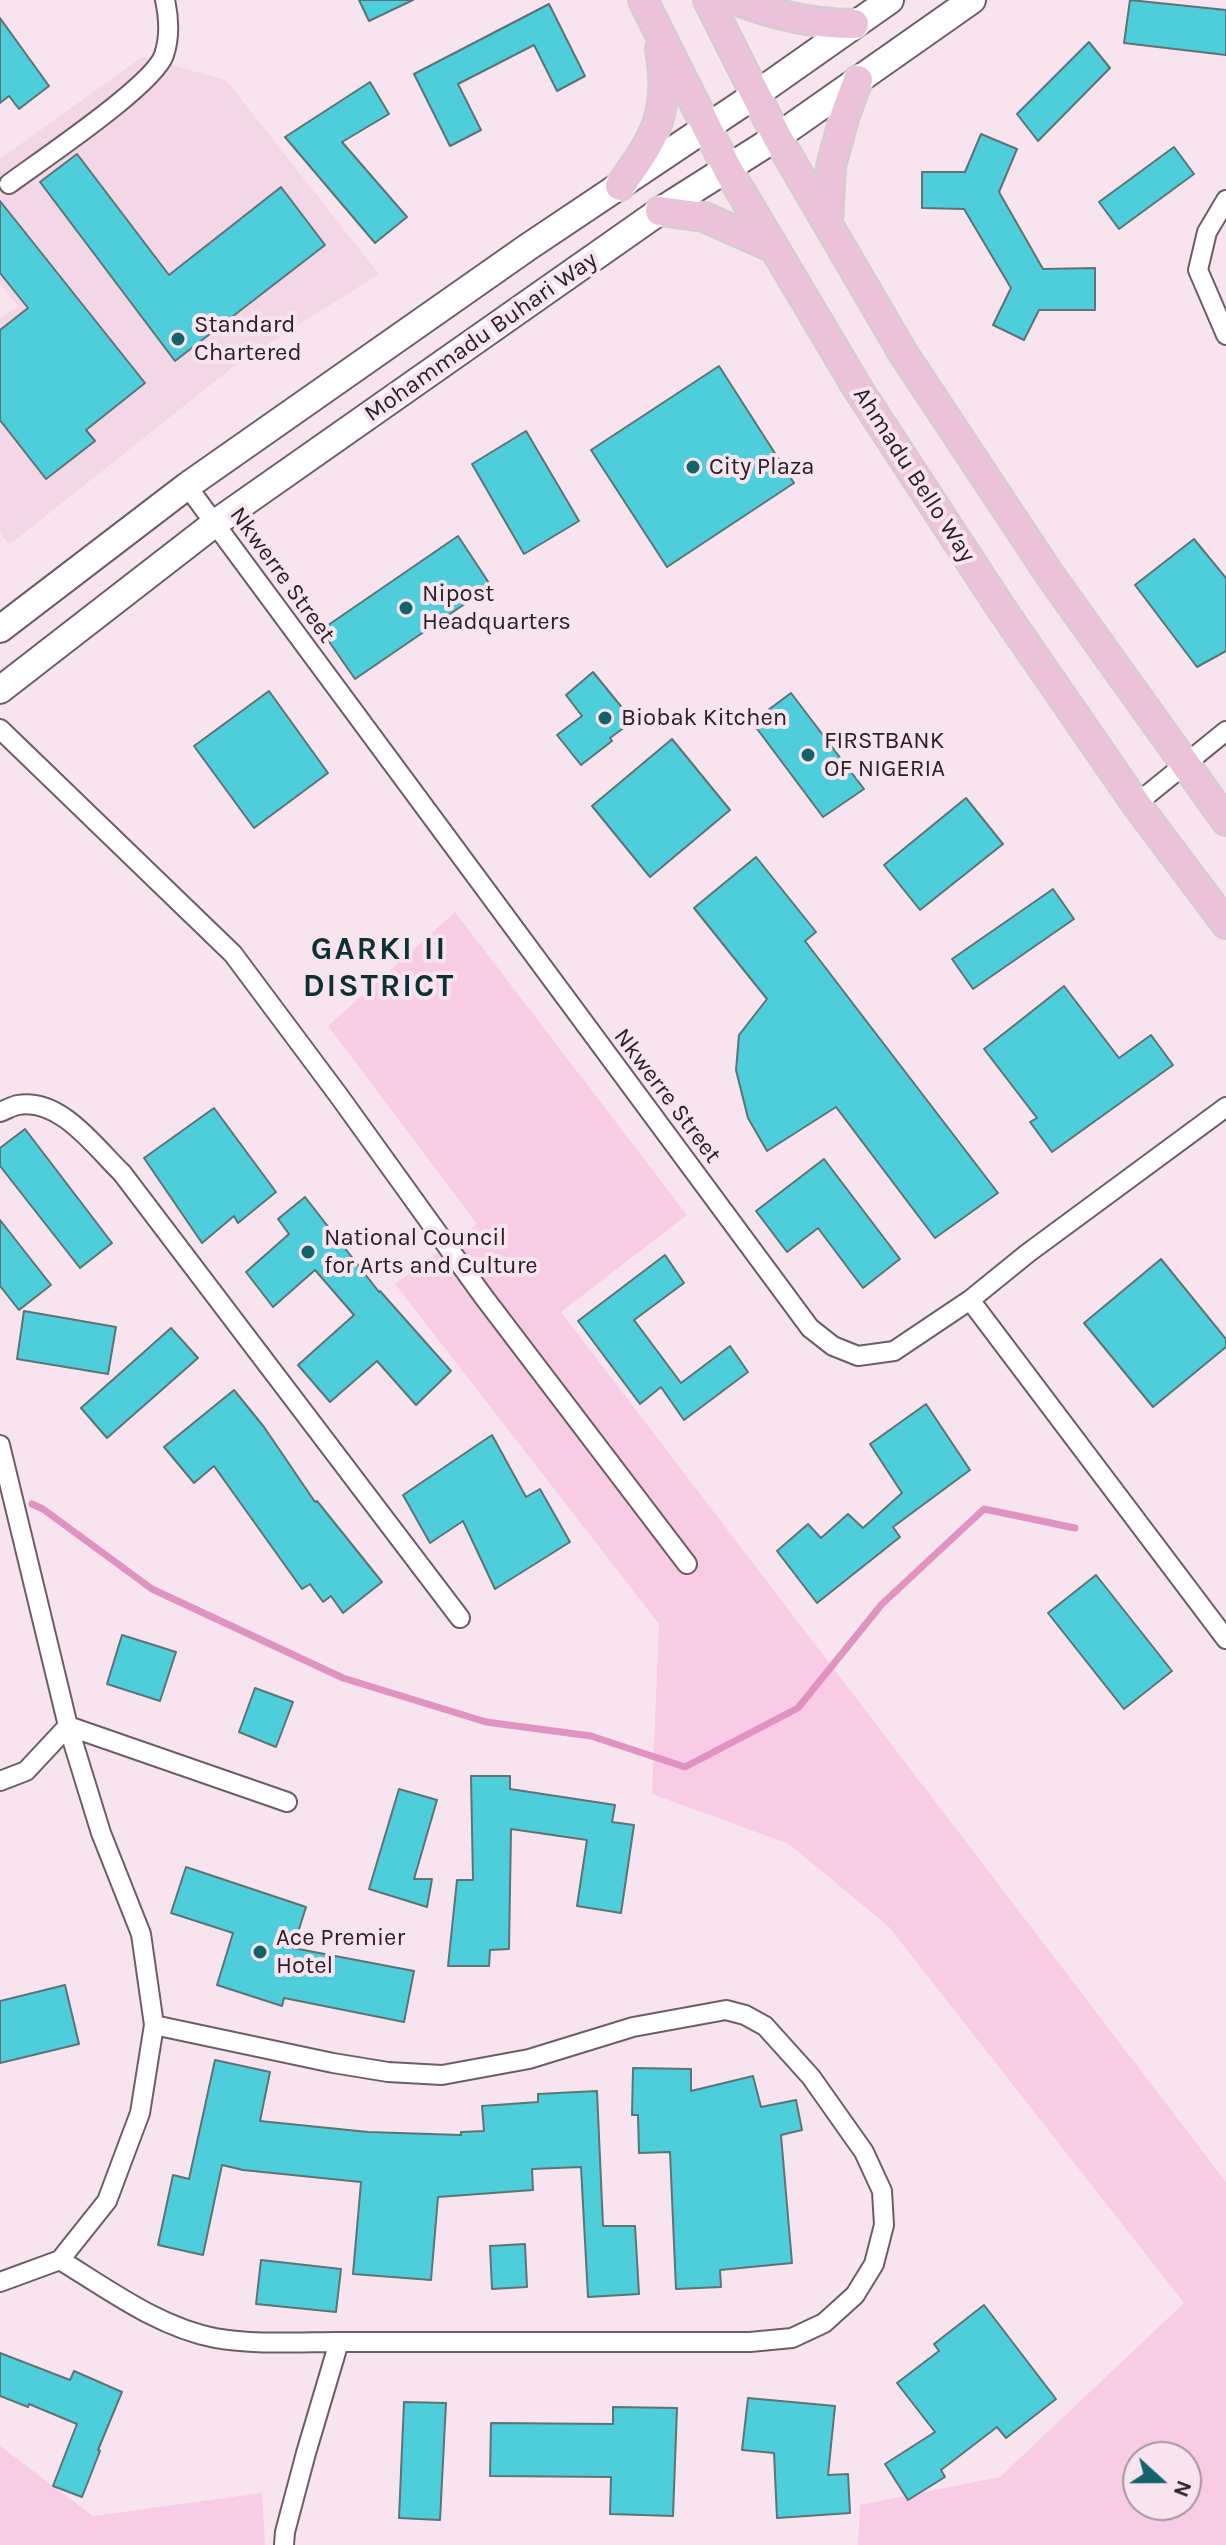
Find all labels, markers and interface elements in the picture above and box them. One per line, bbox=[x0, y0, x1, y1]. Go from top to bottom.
street label: Mohammadu Buhari Way bbox=[359, 246, 603, 428]
place label: Standard Chartered bbox=[194, 311, 302, 367]
marker: Standard Chartered bbox=[169, 330, 187, 348]
street label: Ahmadu Bello Way bbox=[847, 382, 981, 568]
place label: City Plaza bbox=[709, 453, 815, 481]
marker: City Plaza bbox=[684, 458, 702, 476]
street label: Nkwerre Street bbox=[223, 501, 341, 649]
place label: Nipost Headquarters bbox=[422, 580, 571, 636]
marker: Nipost Headquarters bbox=[397, 599, 415, 617]
place label: Biobak Kitchen bbox=[621, 704, 787, 732]
marker: Biobak Kitchen bbox=[596, 709, 614, 727]
place label: FIRSTBANK OF NIGERIA bbox=[824, 727, 945, 783]
marker: FIRSTBANK OF NIGERIA bbox=[799, 746, 817, 764]
district label: GARKI II DISTRICT bbox=[303, 931, 455, 1006]
street label: Nkwerre Street bbox=[607, 1023, 727, 1169]
place label: National Council for Arts and Culture bbox=[324, 1224, 538, 1280]
marker: National Council for Arts and Culture bbox=[299, 1243, 317, 1261]
place label: Ace Premier Hotel bbox=[276, 1924, 405, 1980]
marker: Ace Premier Hotel bbox=[251, 1943, 269, 1961]
north arrow bbox=[1122, 2441, 1202, 2521]
text: N bbox=[1168, 2477, 1198, 2501]

